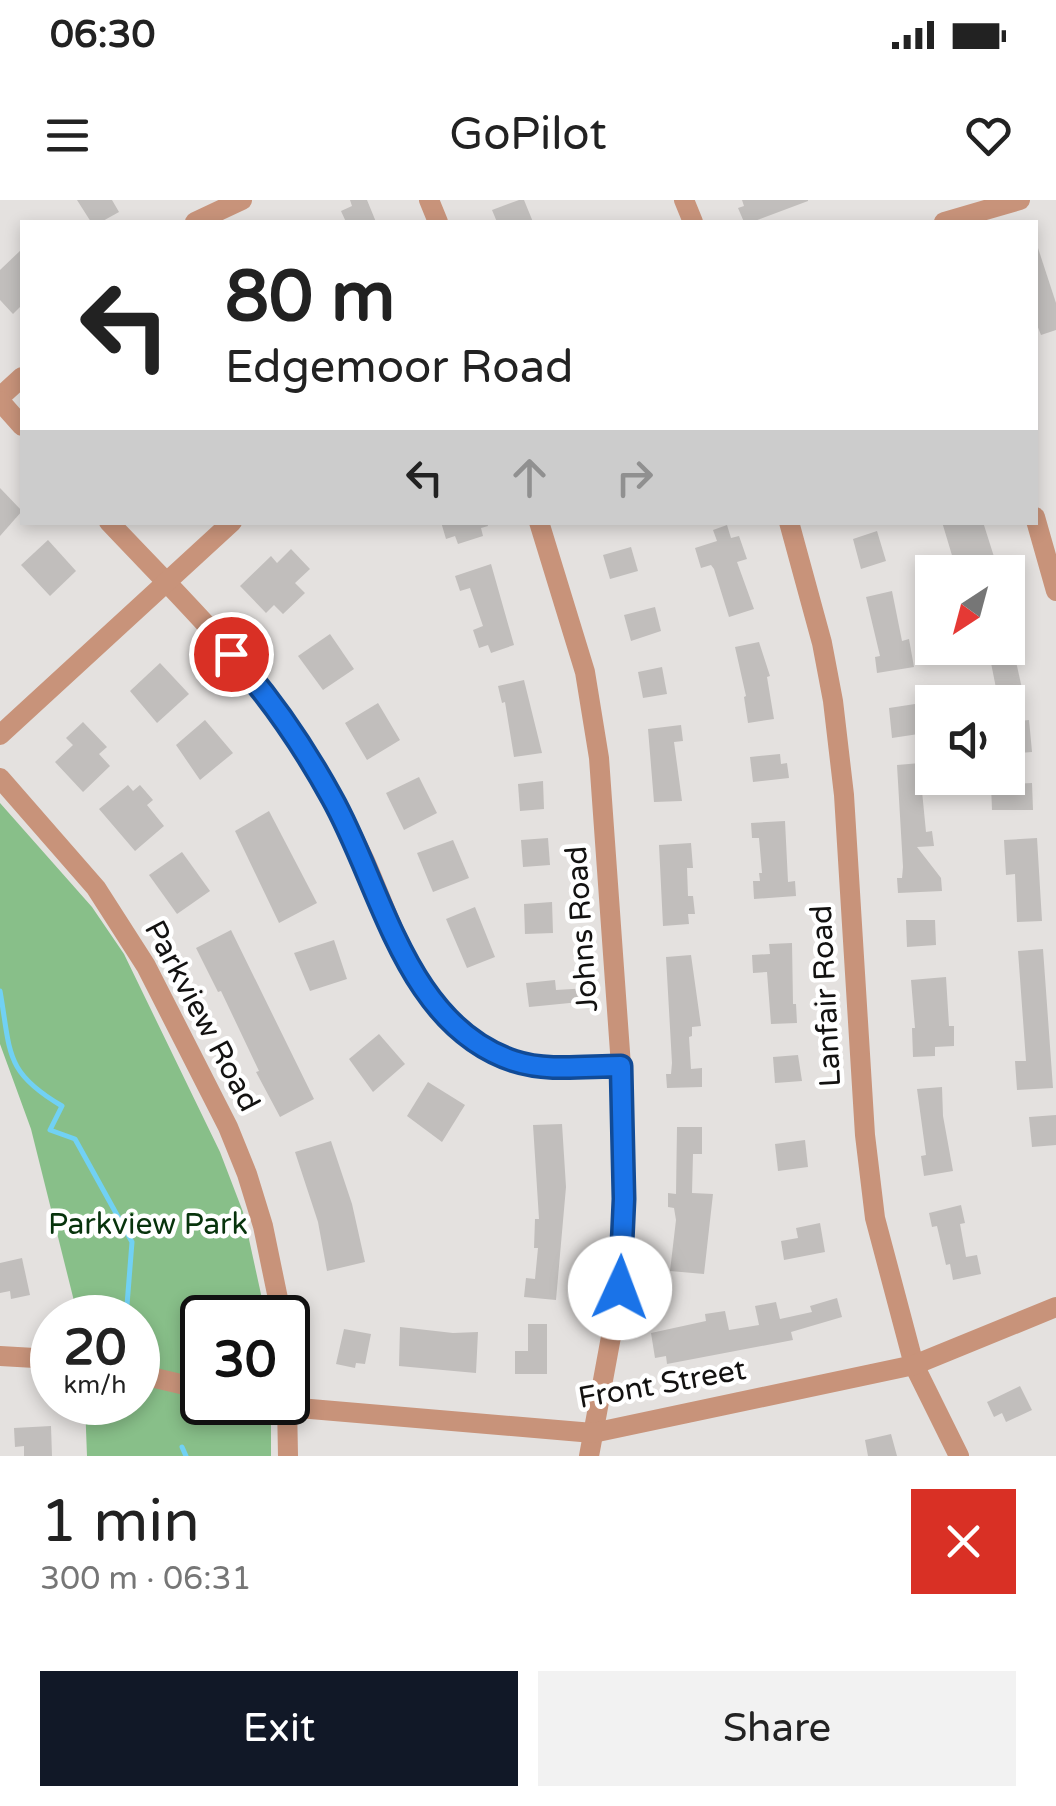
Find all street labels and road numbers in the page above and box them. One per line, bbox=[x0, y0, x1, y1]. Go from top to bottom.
street label: Johns Road bbox=[558, 845, 606, 1013]
street label: Lanfair Road bbox=[803, 904, 849, 1088]
street label: Parkview Road bbox=[136, 914, 268, 1118]
street label: Front Street bbox=[575, 1351, 749, 1417]

